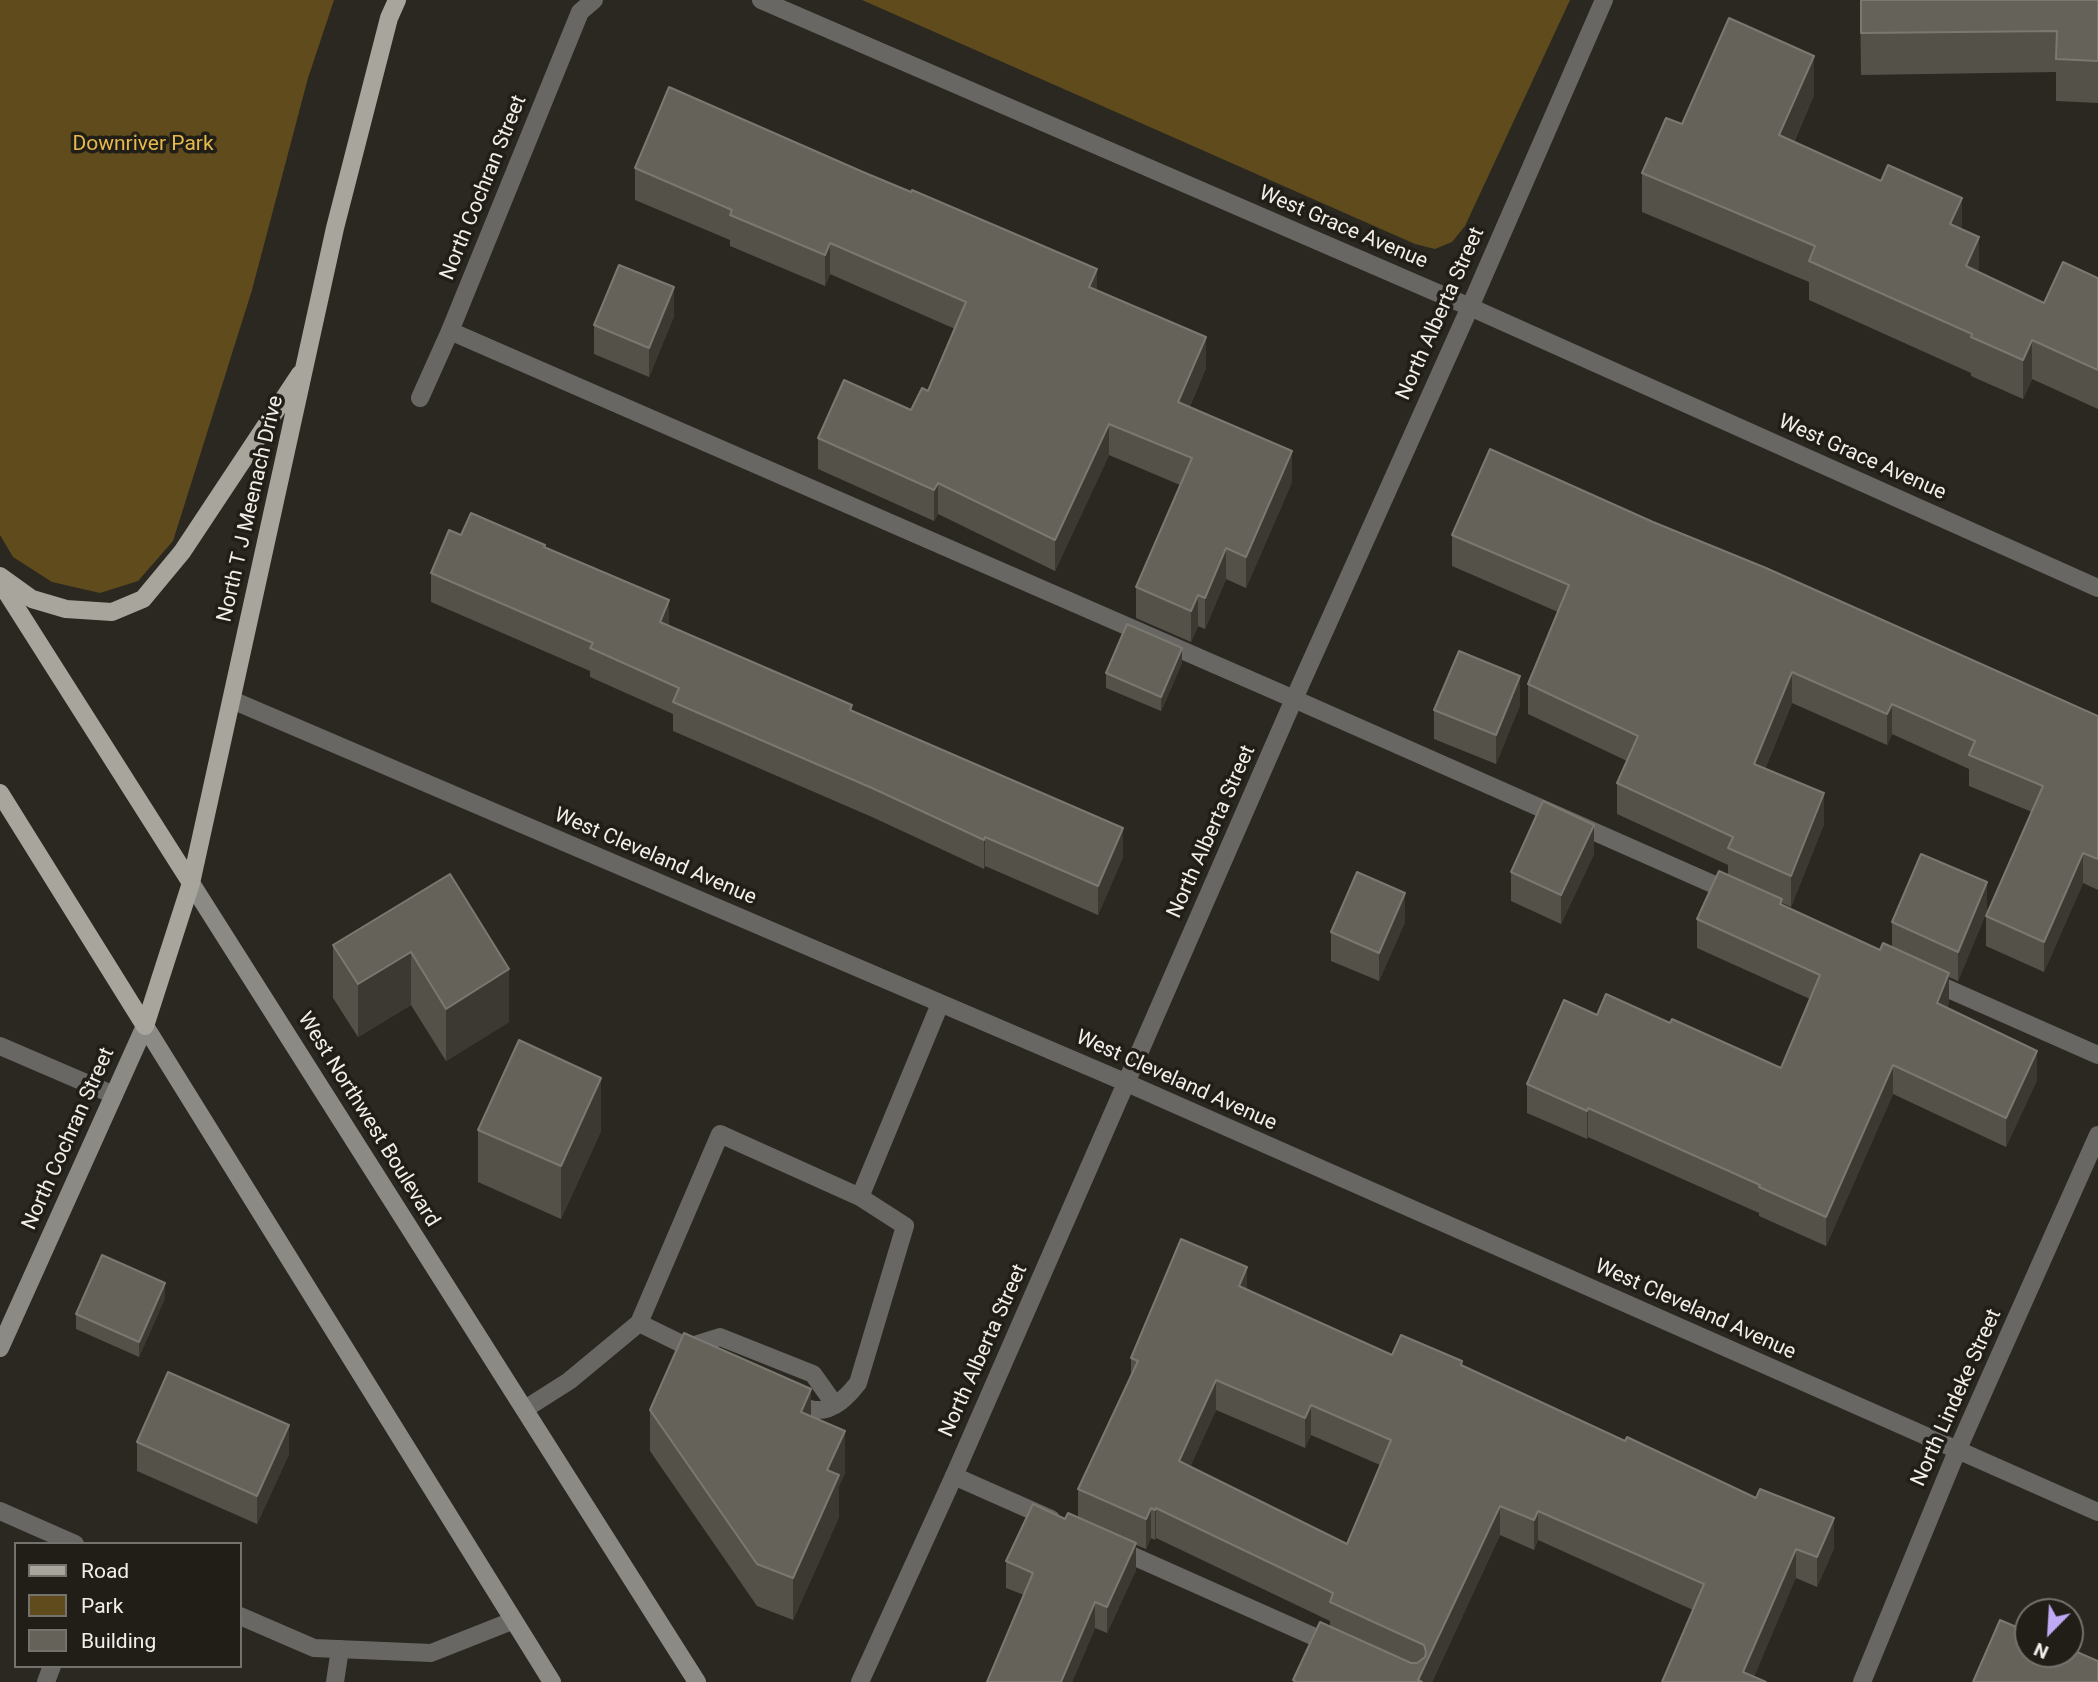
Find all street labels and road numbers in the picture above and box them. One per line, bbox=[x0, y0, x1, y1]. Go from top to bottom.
street label: North Cochran Street bbox=[435, 92, 533, 284]
street label: West Grace Avenue bbox=[1255, 181, 1431, 275]
street label: North Alberta Street bbox=[1392, 224, 1490, 404]
street label: North T J Meenach Drive bbox=[213, 393, 289, 625]
street label: West Grace Avenue bbox=[1774, 410, 1950, 506]
street label: North Alberta Street bbox=[1163, 742, 1261, 922]
street label: West Cleveland Avenue bbox=[550, 803, 760, 911]
street label: West Northwest Boulevard bbox=[292, 1008, 444, 1232]
street label: West Cleveland Avenue bbox=[1072, 1025, 1280, 1137]
street label: North Cochran Street bbox=[17, 1044, 121, 1234]
street label: West Cleveland Avenue bbox=[1591, 1254, 1799, 1366]
street label: North Alberta Street bbox=[935, 1261, 1033, 1441]
street label: North Lindeke Street bbox=[1907, 1305, 2007, 1491]

